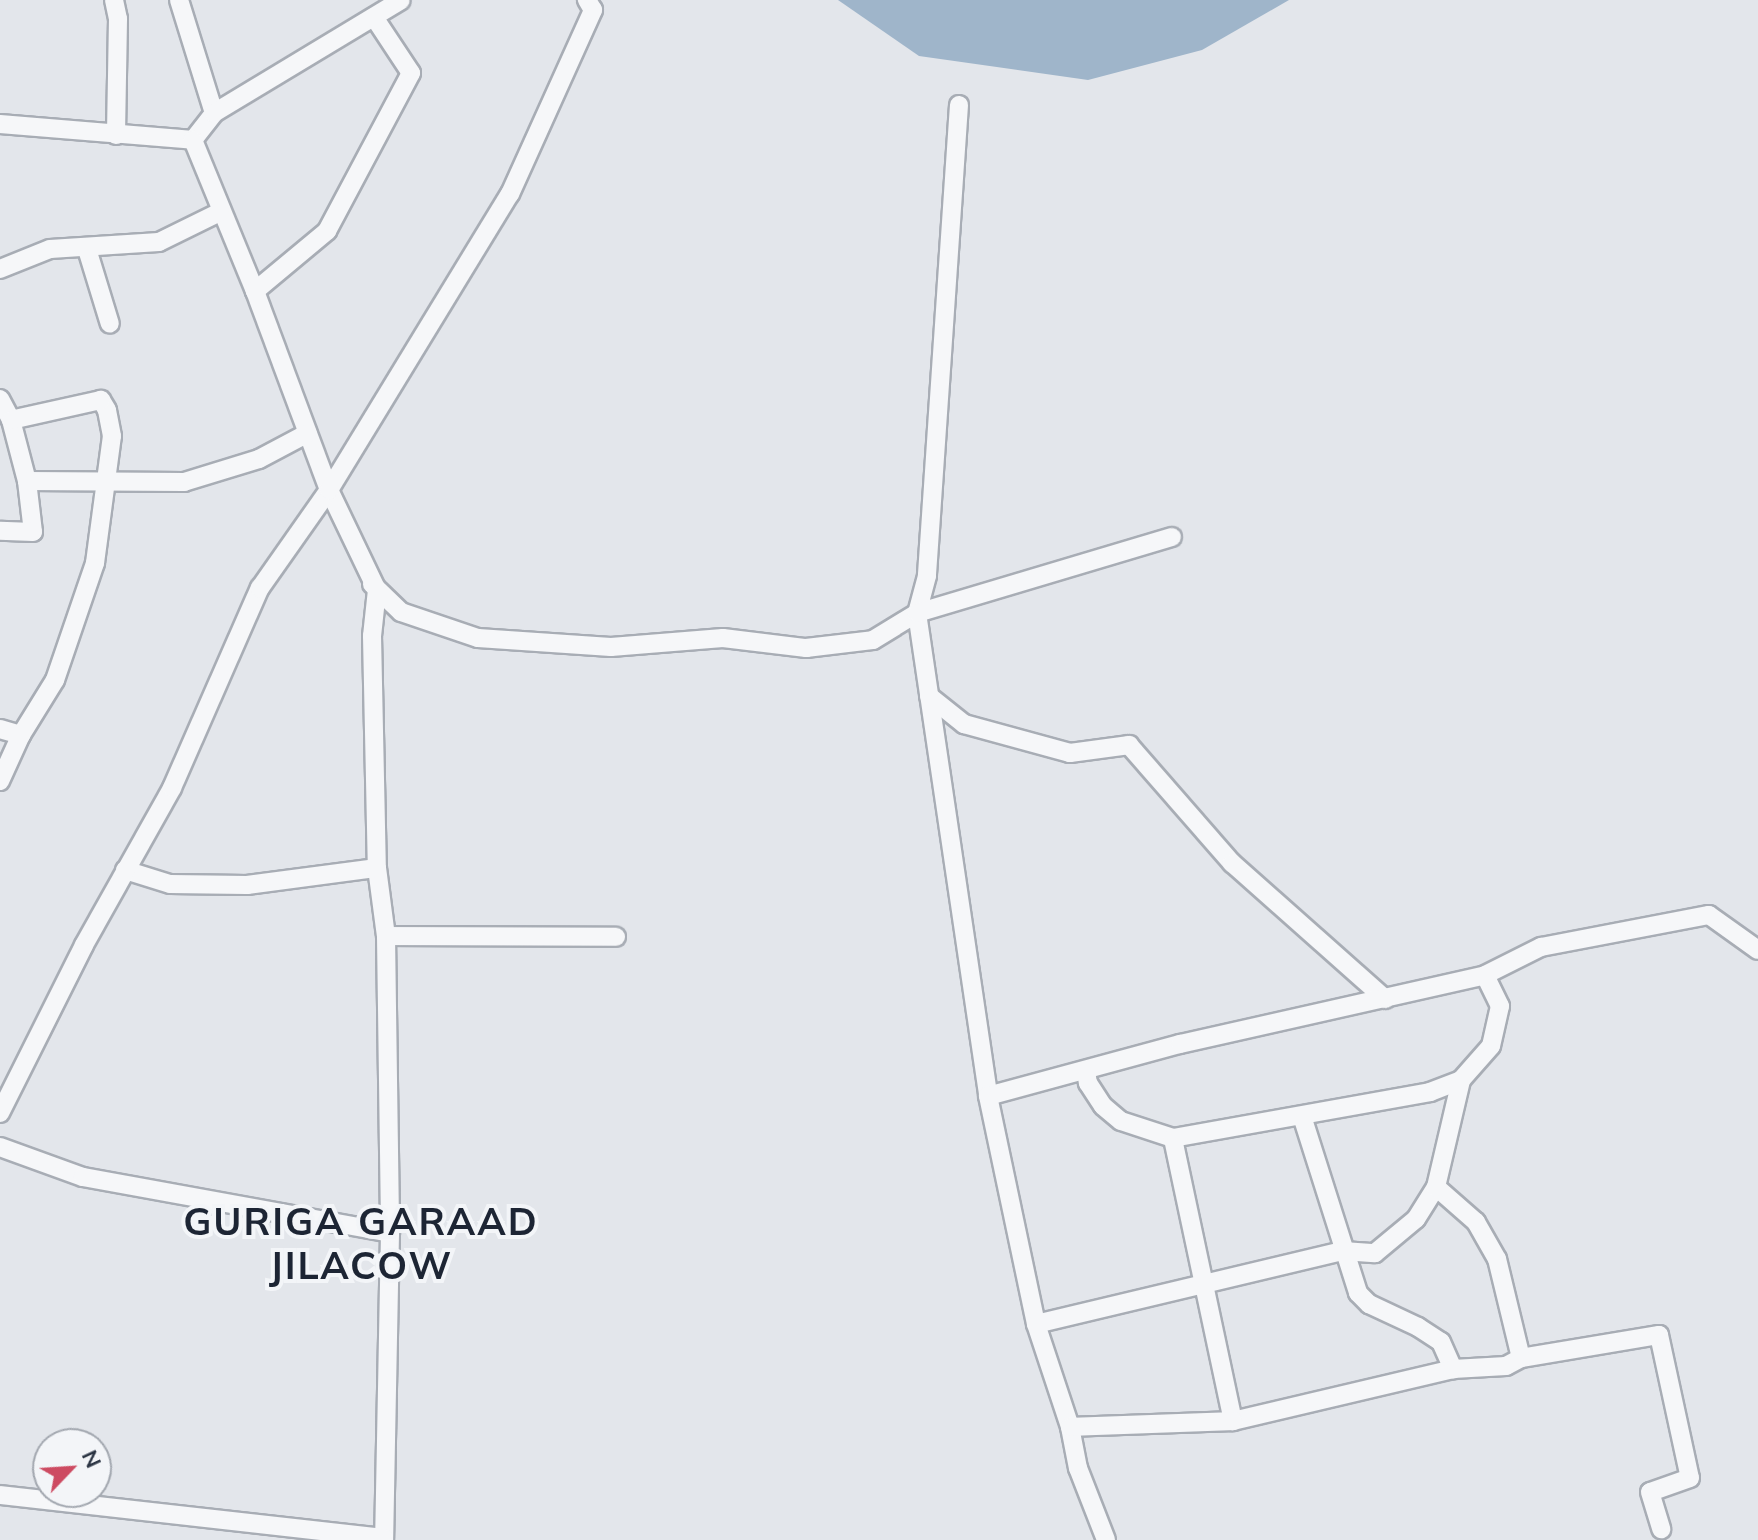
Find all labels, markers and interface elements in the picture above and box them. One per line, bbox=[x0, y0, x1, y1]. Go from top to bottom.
district label: GURIGA GARAAD JILACOW bbox=[183, 1199, 539, 1288]
north arrow bbox=[32, 1428, 112, 1508]
text: N bbox=[76, 1445, 108, 1472]

